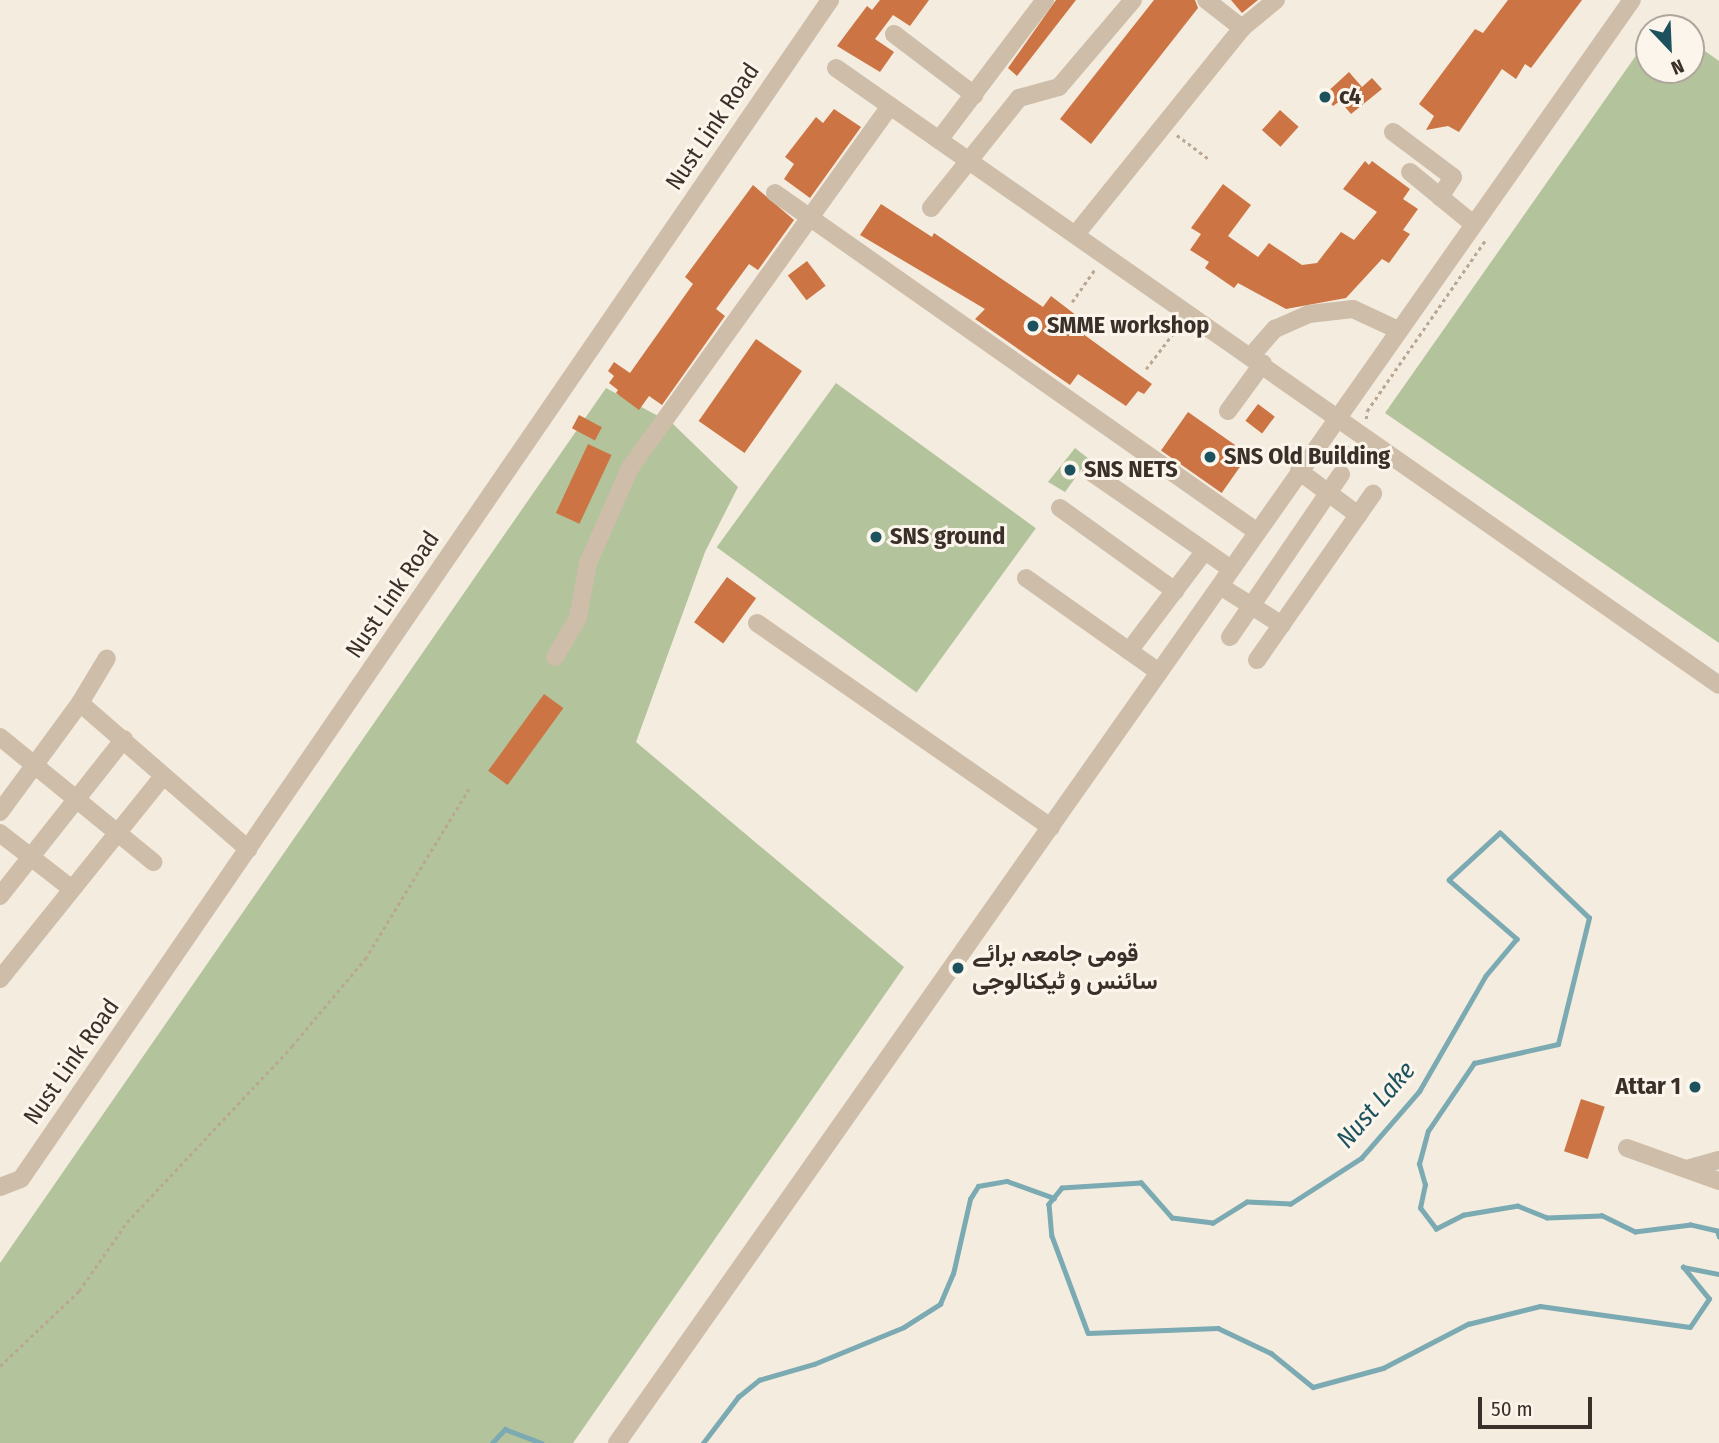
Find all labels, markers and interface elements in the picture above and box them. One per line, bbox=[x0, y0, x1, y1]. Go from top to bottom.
north arrow bbox=[1635, 14, 1705, 84]
text: N bbox=[1668, 54, 1687, 80]
street label: Nust Link Road bbox=[660, 58, 766, 196]
place label: c4 bbox=[1339, 83, 1361, 111]
marker: c4 bbox=[1317, 89, 1333, 105]
place label: SMME workshop bbox=[1047, 312, 1209, 340]
marker: SMME workshop bbox=[1025, 318, 1041, 334]
place label: SNS Old Building bbox=[1224, 443, 1390, 471]
marker: SNS Old Building bbox=[1202, 449, 1218, 465]
place label: SNS NETS bbox=[1084, 456, 1178, 484]
marker: SNS NETS bbox=[1062, 462, 1078, 478]
place label: SNS ground bbox=[890, 523, 1005, 551]
street label: Nust Link Road bbox=[340, 526, 446, 664]
marker: SNS ground bbox=[868, 529, 884, 545]
place label: قومی جامعہ برائے سائنس و ٹیکنالوجی bbox=[972, 940, 1158, 996]
marker: قومی جامعہ برائے سائنس و ٹیکنالوجی bbox=[950, 960, 966, 976]
street label: Nust Link Road bbox=[18, 994, 126, 1130]
water label: Nust Lake bbox=[1330, 1055, 1422, 1155]
place label: Attar 1 bbox=[1615, 1073, 1681, 1101]
marker: Attar 1 bbox=[1687, 1079, 1703, 1095]
scale bar bbox=[1481, 1384, 1595, 1428]
text: 50 m bbox=[1491, 1396, 1533, 1422]

